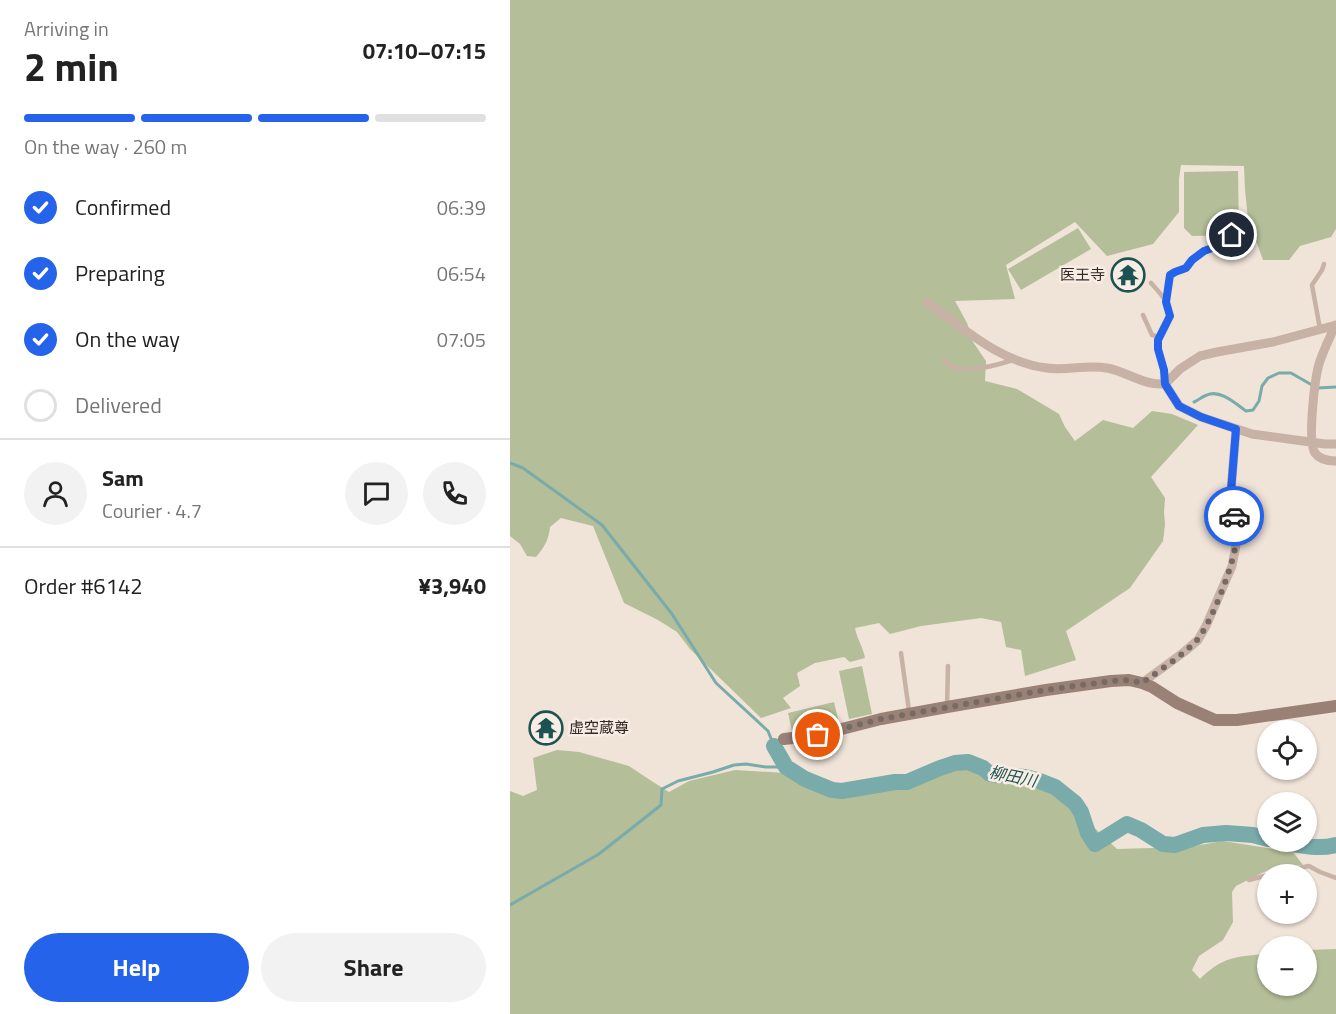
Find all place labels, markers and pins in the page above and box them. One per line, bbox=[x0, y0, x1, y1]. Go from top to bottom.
pin bbox=[1206, 209, 1257, 260]
temple icon: 医王寺 bbox=[1110, 257, 1146, 293]
place label: 医王寺 bbox=[1060, 263, 1105, 286]
pin bbox=[792, 709, 843, 760]
temple icon: 虚空蔵尊 bbox=[528, 710, 564, 746]
place label: 虚空蔵尊 bbox=[569, 716, 629, 739]

